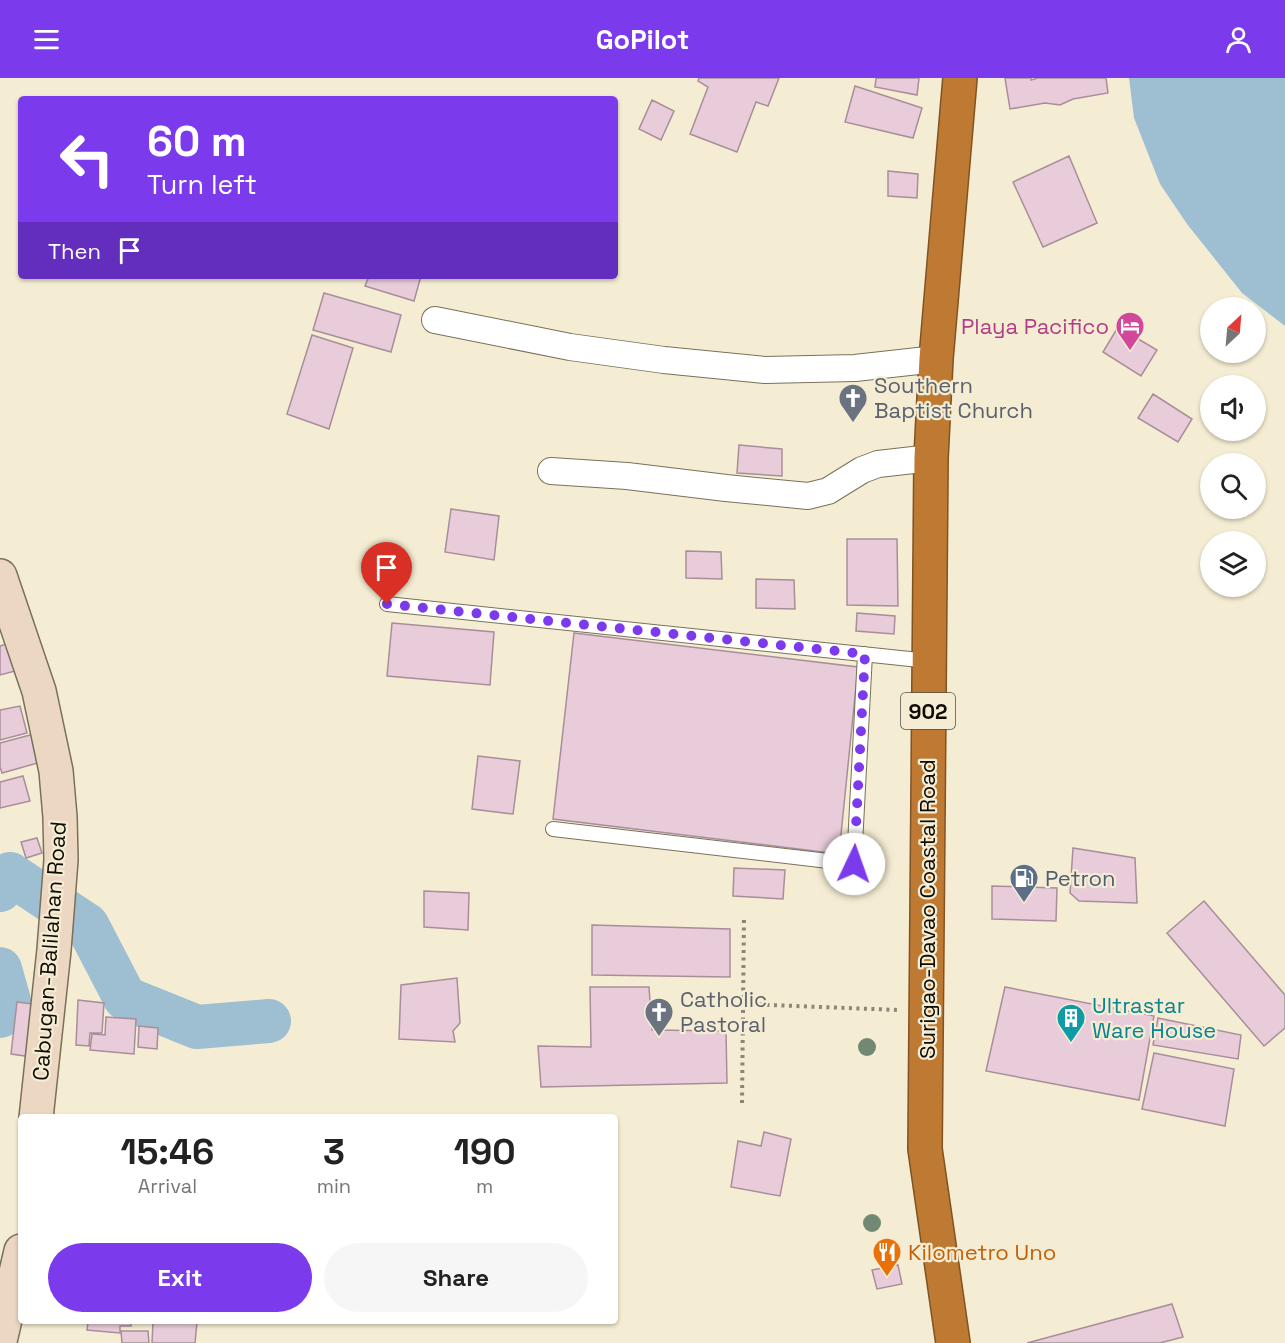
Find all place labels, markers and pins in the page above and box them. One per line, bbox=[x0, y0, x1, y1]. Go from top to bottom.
hotel icon: Playa Pacifico bbox=[1114, 310, 1146, 352]
place label: Playa Pacifico bbox=[961, 312, 1109, 340]
place label: Southern Baptist Church bbox=[874, 371, 1033, 424]
church icon: Southern Baptist Church bbox=[837, 382, 869, 424]
pin bbox=[361, 542, 412, 604]
fuel station icon: Petron bbox=[1008, 862, 1040, 904]
place label: Petron bbox=[1045, 864, 1116, 892]
place label: Catholic Pastoral bbox=[680, 985, 767, 1038]
place label: Ultrastar Ware House bbox=[1092, 991, 1216, 1044]
church icon: Catholic Pastoral bbox=[643, 996, 675, 1038]
building icon: Ultrastar Ware House bbox=[1055, 1002, 1087, 1044]
restaurant icon: Kilometro Uno bbox=[871, 1236, 903, 1278]
place label: Kilometro Uno bbox=[908, 1238, 1056, 1266]

